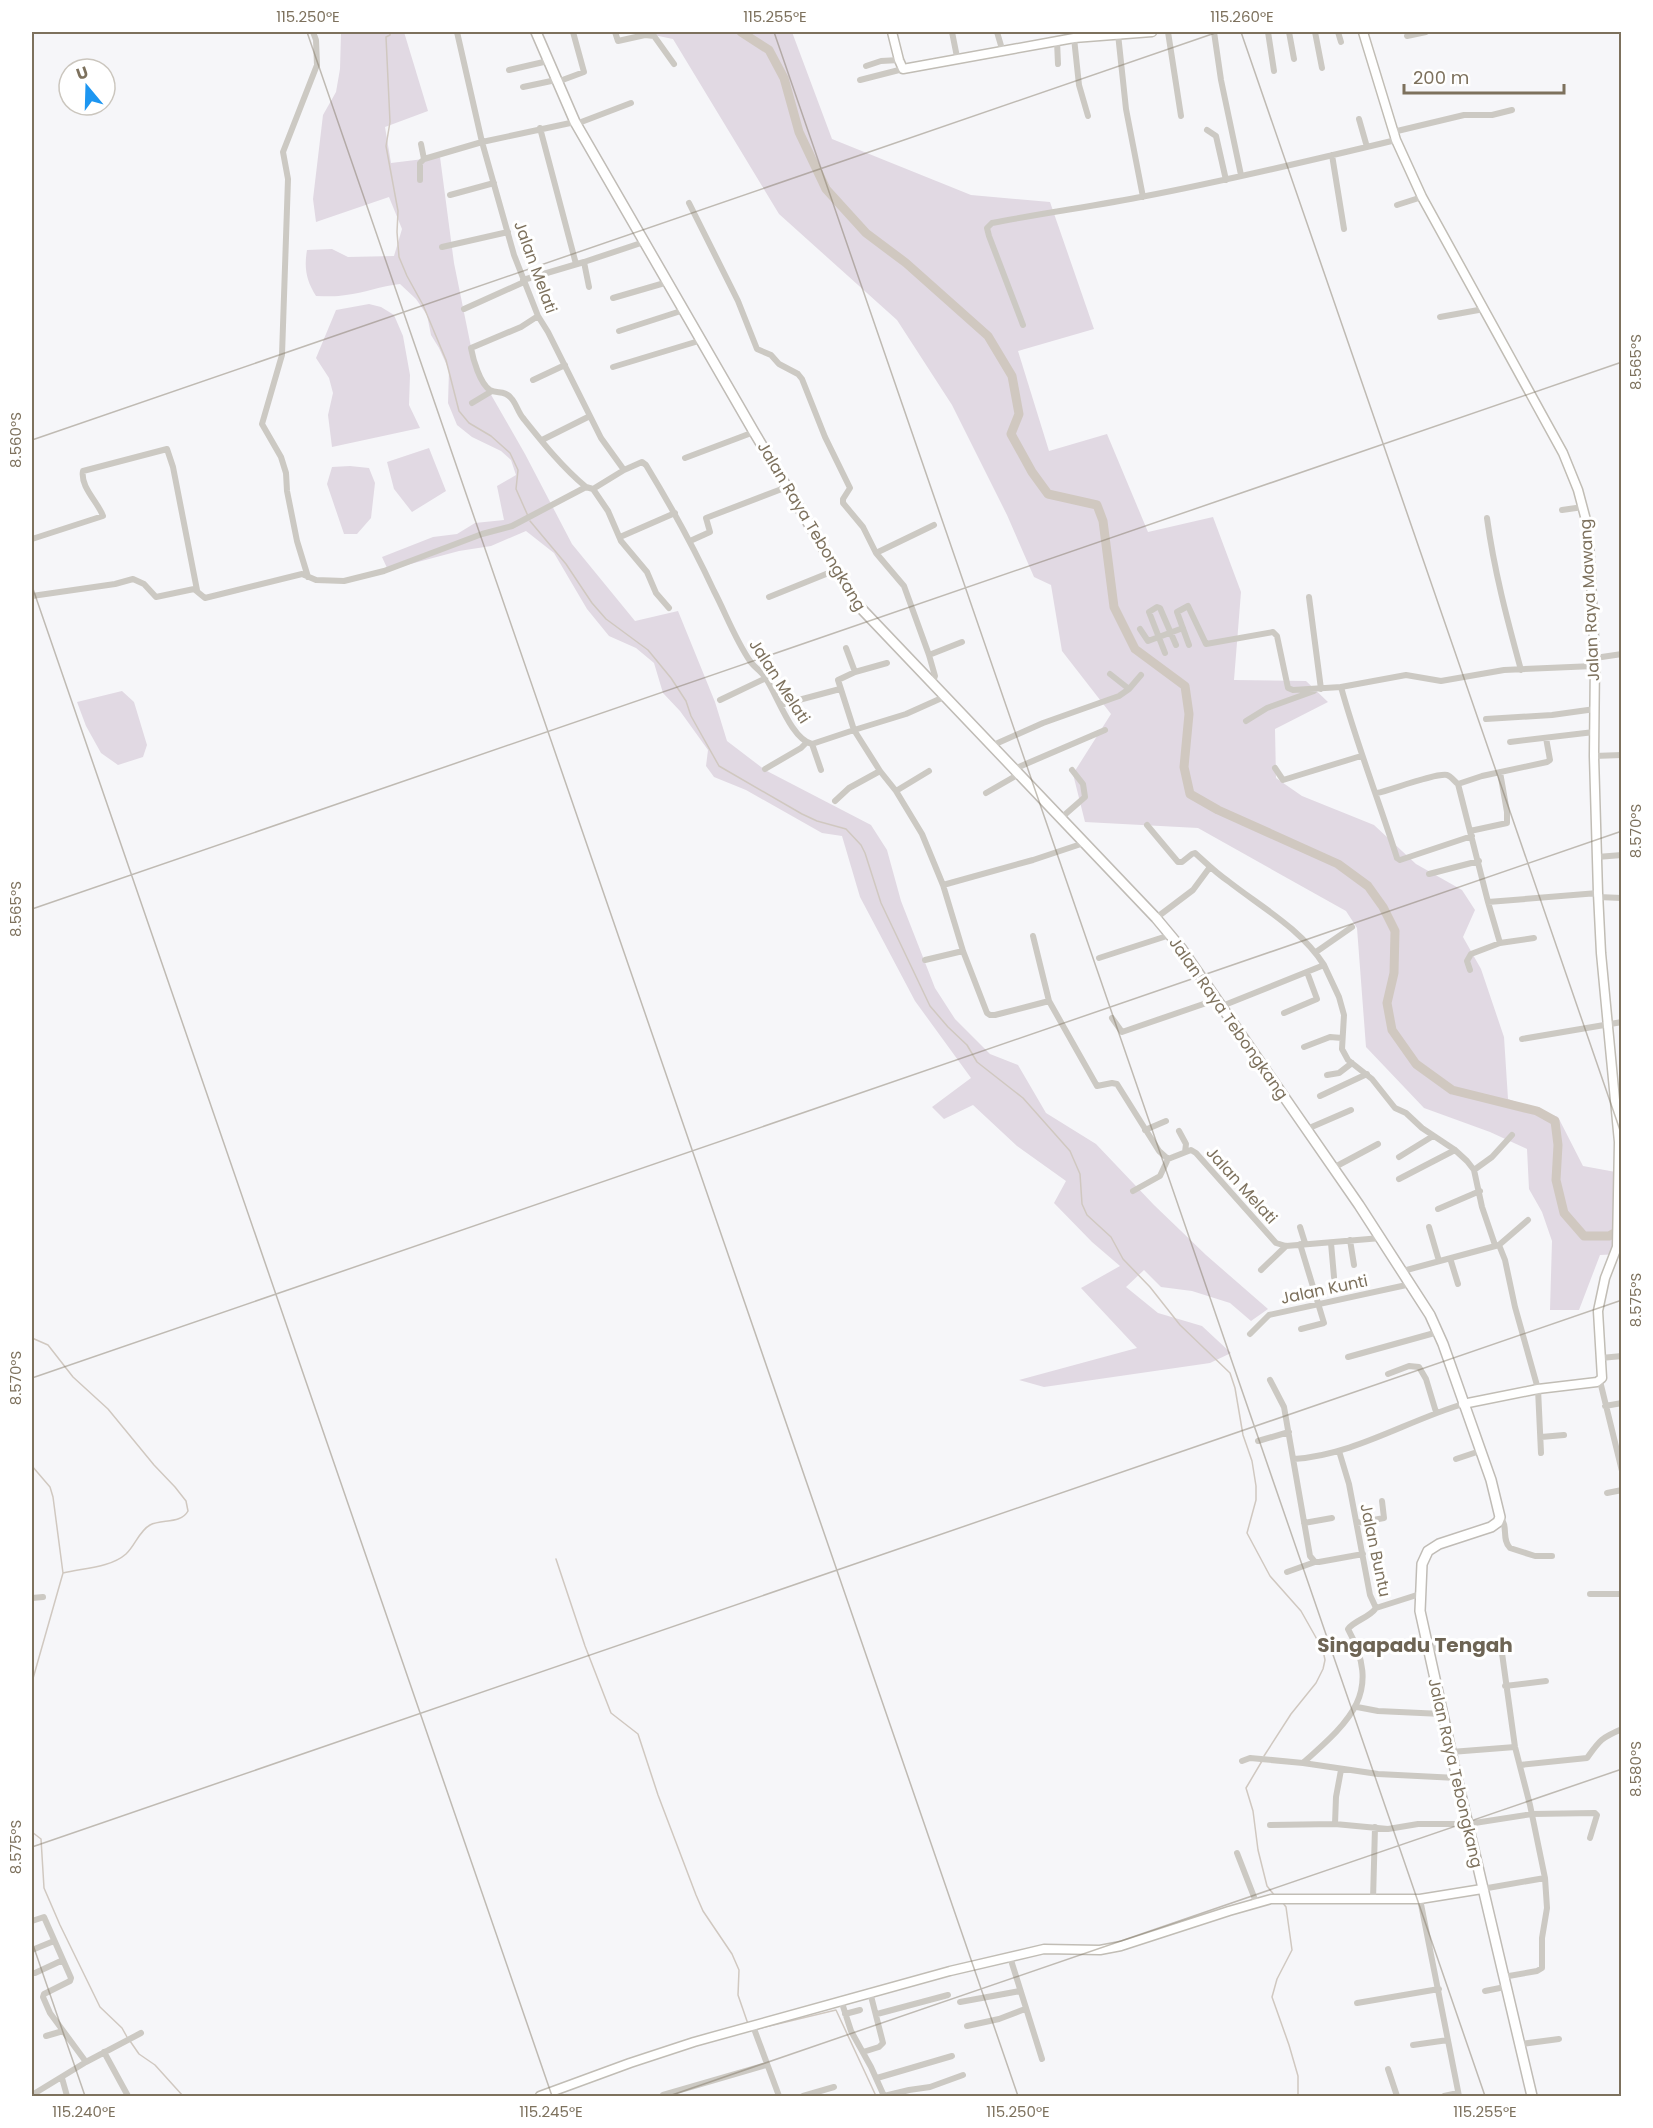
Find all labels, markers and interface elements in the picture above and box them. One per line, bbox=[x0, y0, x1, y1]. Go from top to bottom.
text: 115.250°E bbox=[276, 6, 340, 27]
text: 115.255°E bbox=[743, 6, 807, 27]
text: 115.260°E bbox=[1210, 6, 1274, 27]
north arrow bbox=[57, 57, 117, 117]
scale bar bbox=[1404, 57, 1564, 95]
text: U bbox=[73, 61, 91, 86]
text: 200 m bbox=[1413, 65, 1469, 90]
street label: Jalan Melati bbox=[508, 218, 563, 317]
text: 8.565°S bbox=[1625, 334, 1646, 390]
text: 8.560°S bbox=[5, 412, 26, 468]
street label: Jalan Raya Tebongkang bbox=[752, 437, 871, 615]
street label: Jalan Raya Mawang bbox=[1574, 518, 1605, 682]
street label: Jalan Melati bbox=[744, 634, 816, 728]
text: 8.570°S bbox=[1625, 804, 1646, 858]
text: 8.565°S bbox=[5, 881, 26, 937]
street label: Jalan Raya Tebongkang bbox=[1164, 932, 1294, 1104]
street label: Jalan Melati bbox=[1201, 1142, 1283, 1229]
street label: Jalan Kunti bbox=[1278, 1269, 1370, 1310]
text: 8.575°S bbox=[1625, 1273, 1646, 1327]
text: 8.570°S bbox=[5, 1351, 26, 1405]
street label: Jalan Buntu bbox=[1354, 1501, 1397, 1599]
district label: Singapadu Tengah bbox=[1317, 1631, 1513, 1659]
street label: Jalan Raya Tebongkang bbox=[1422, 1676, 1489, 1870]
text: 8.580°S bbox=[1625, 1741, 1646, 1797]
text: 8.575°S bbox=[5, 1820, 26, 1874]
text: 115.240°E bbox=[52, 2101, 116, 2122]
text: 115.245°E bbox=[519, 2101, 583, 2122]
text: 115.250°E bbox=[986, 2101, 1050, 2122]
text: 115.255°E bbox=[1453, 2101, 1517, 2122]

